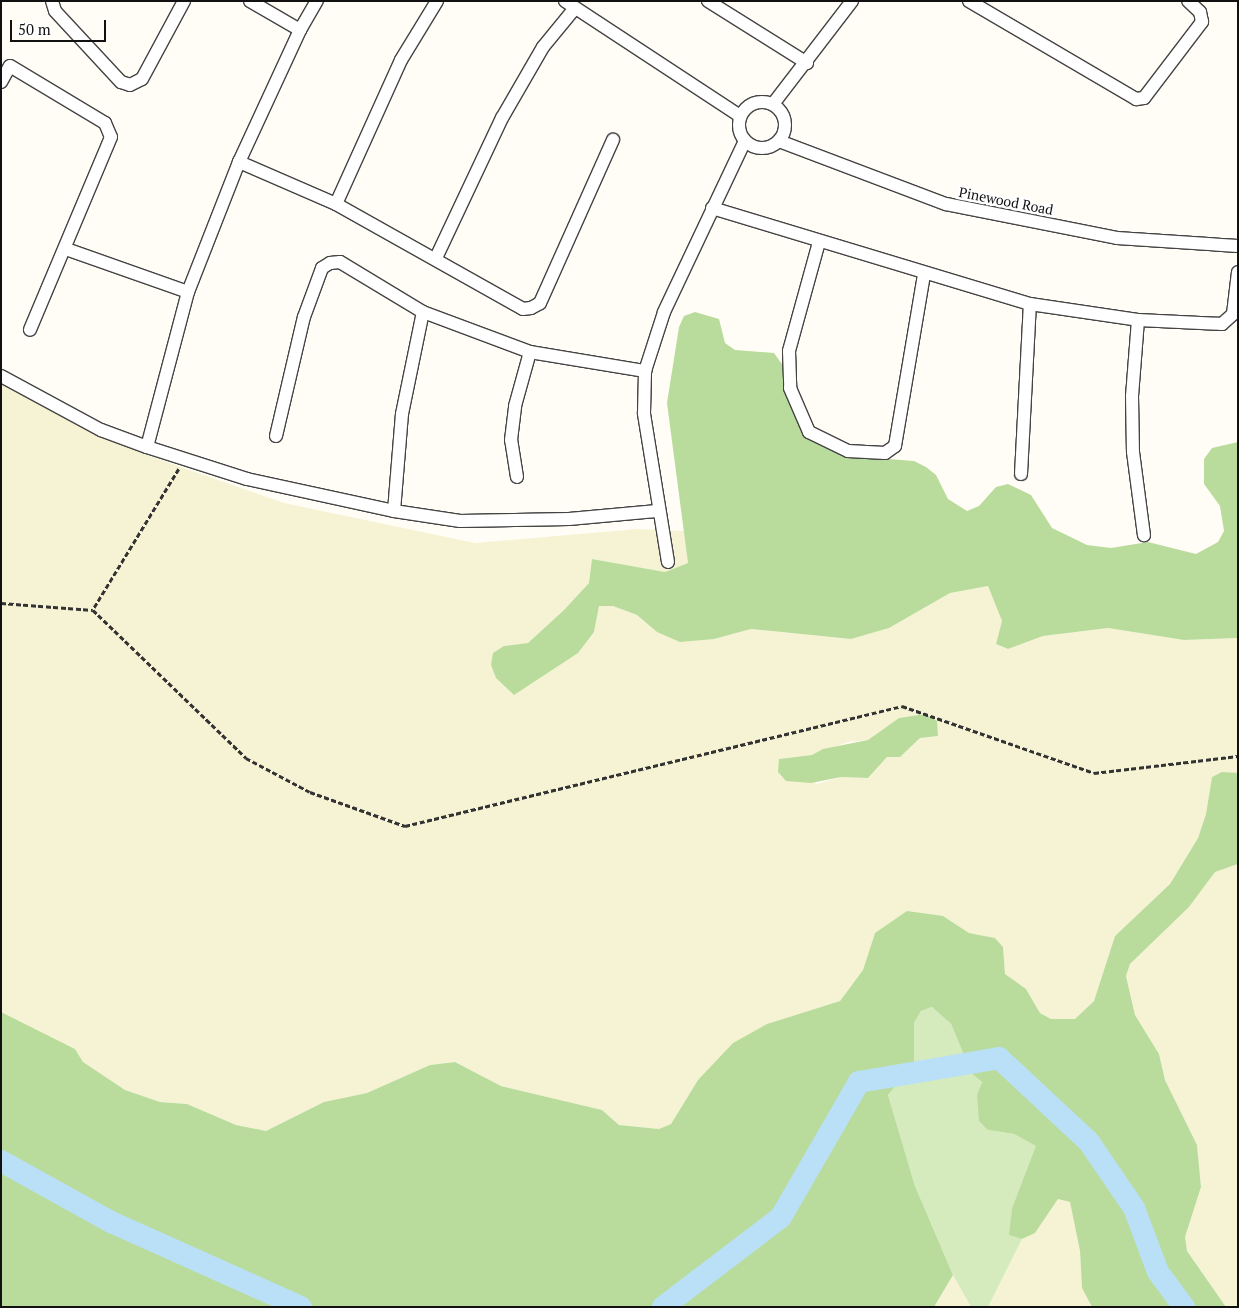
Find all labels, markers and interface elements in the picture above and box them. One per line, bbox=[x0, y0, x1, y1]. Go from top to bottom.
scale bar bbox=[12, 10, 109, 42]
text: 50 m bbox=[18, 19, 51, 39]
street label: Pinewood Road bbox=[957, 184, 1055, 218]

